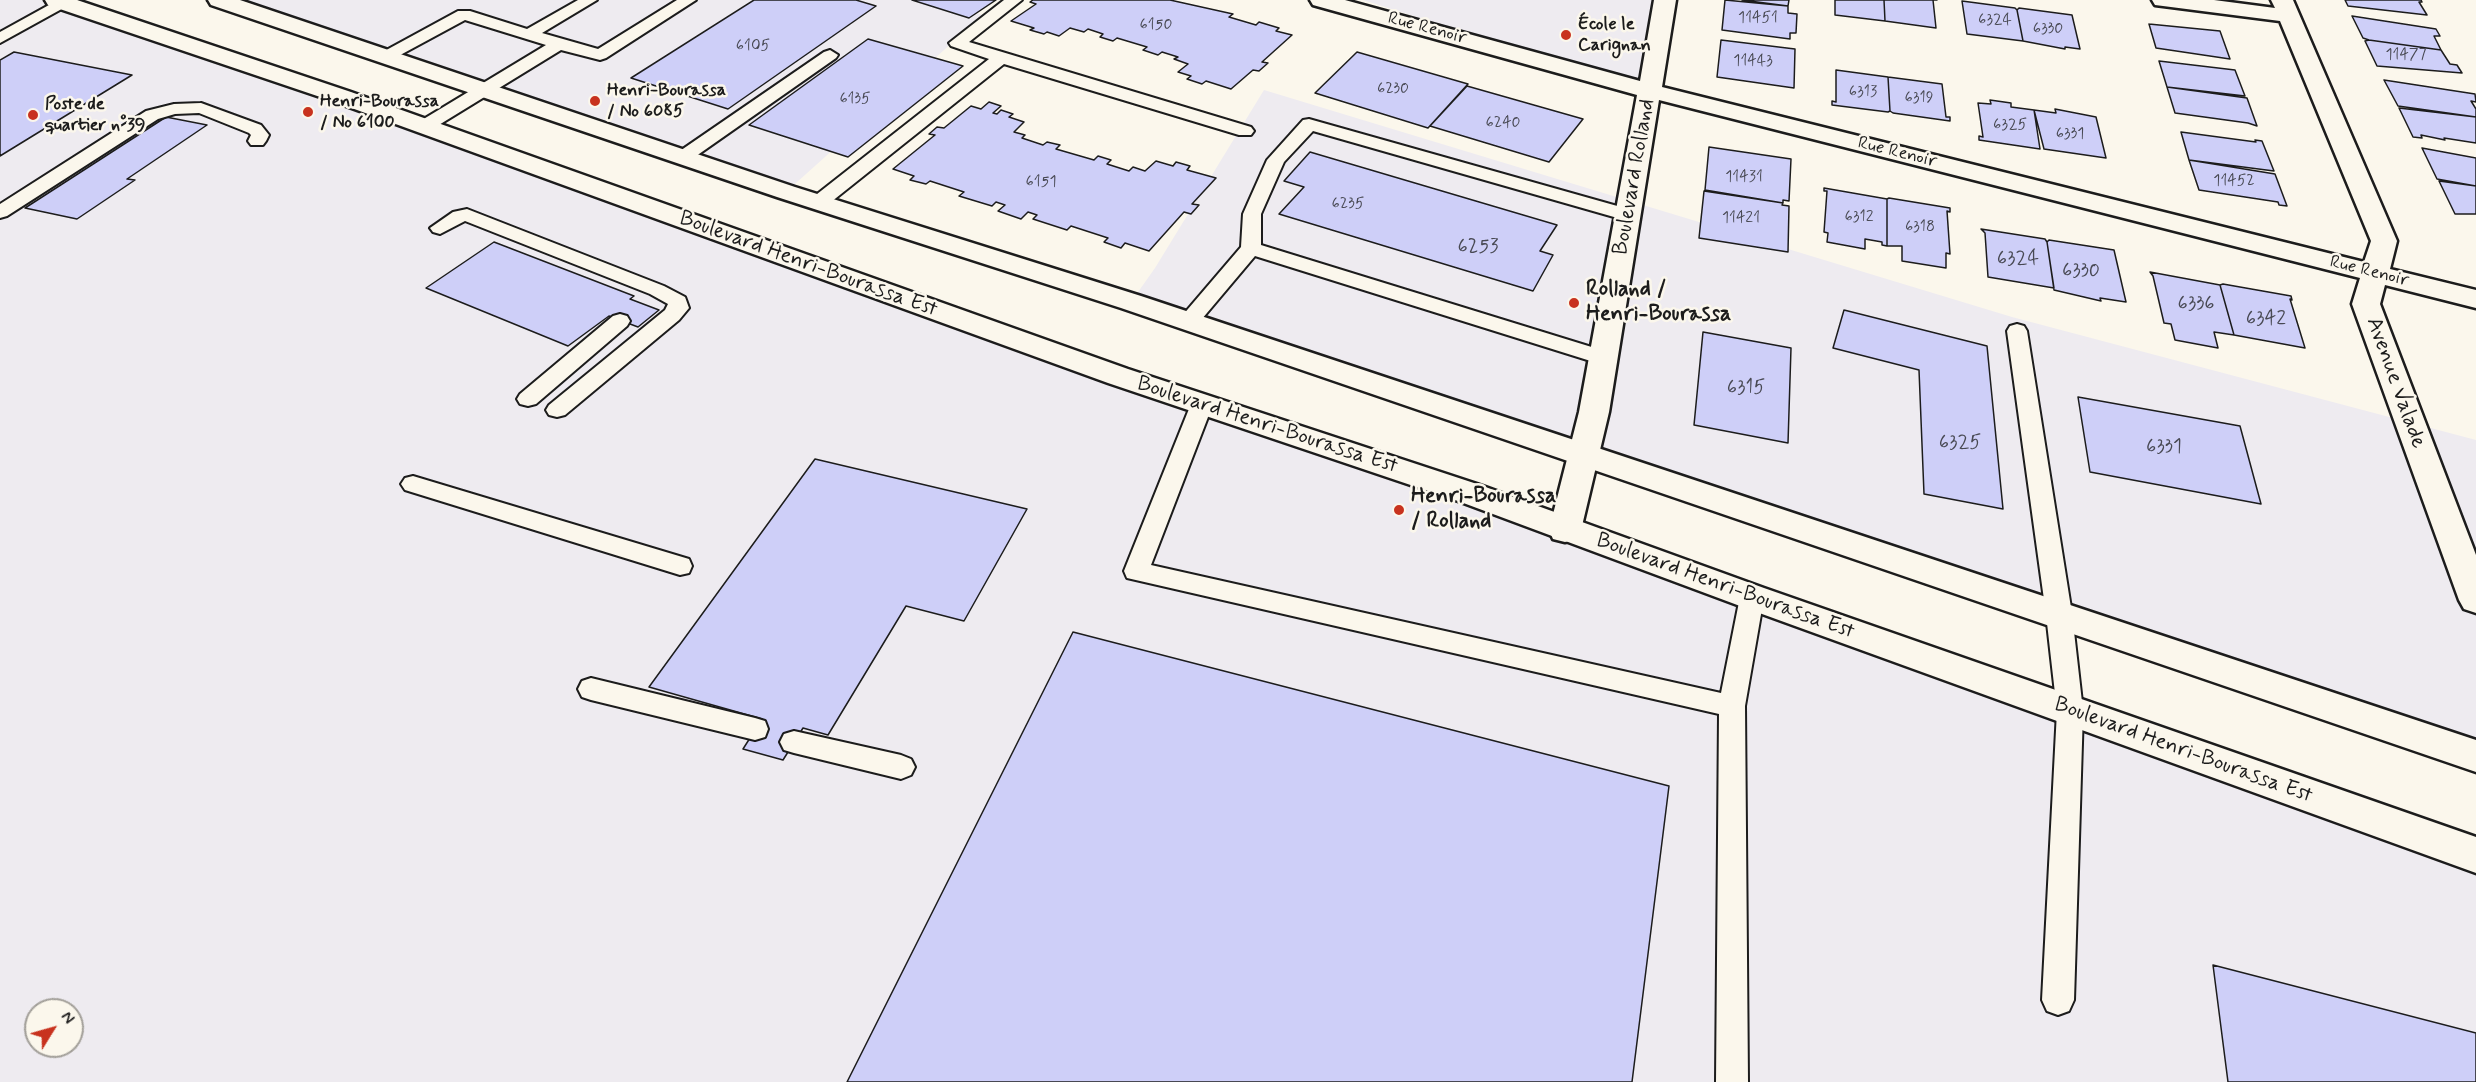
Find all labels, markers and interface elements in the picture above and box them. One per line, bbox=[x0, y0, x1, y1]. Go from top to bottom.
street label: Rue Renoir bbox=[1385, 8, 1469, 50]
house number: 11451 bbox=[1738, 9, 1778, 29]
house number: 6324 bbox=[1978, 11, 2012, 31]
place label: École le Carignan bbox=[1578, 14, 1651, 57]
house number: 6150 bbox=[1140, 16, 1172, 36]
house number: 6330 bbox=[2033, 20, 2063, 40]
marker: École le Carignan bbox=[1559, 28, 1573, 42]
house number: 6105 bbox=[736, 37, 770, 57]
house number: 11477 bbox=[2385, 46, 2427, 66]
house number: 11443 bbox=[1733, 52, 1773, 72]
place label: Henri-Bourassa / No 6085 bbox=[607, 80, 726, 122]
house number: 6230 bbox=[1377, 80, 1409, 100]
house number: 6313 bbox=[1849, 83, 1877, 103]
house number: 6319 bbox=[1904, 89, 1934, 109]
house number: 6135 bbox=[839, 90, 871, 110]
place label: Henri-Bourassa / No 6100 bbox=[320, 91, 439, 134]
place label: Poste de quartier n°39 bbox=[45, 94, 146, 136]
marker: Henri-Bourassa / No 6085 bbox=[588, 94, 602, 108]
street label: Boulevard Rolland bbox=[1608, 97, 1662, 257]
marker: Henri-Bourassa / No 6100 bbox=[301, 105, 315, 119]
marker: Poste de quartier n°39 bbox=[26, 108, 40, 122]
house number: 6240 bbox=[1485, 114, 1521, 134]
house number: 6325 bbox=[1993, 116, 2027, 136]
house number: 6331 bbox=[2056, 125, 2084, 145]
street label: Rue Renoir bbox=[1855, 133, 1939, 173]
house number: 11431 bbox=[1725, 168, 1763, 188]
house number: 11452 bbox=[2213, 172, 2255, 192]
house number: 6151 bbox=[1025, 173, 1057, 193]
house number: 6235 bbox=[1332, 195, 1364, 215]
street label: Boulevard Henri-Bourassa Est bbox=[675, 206, 941, 324]
house number: 6312 bbox=[1844, 208, 1874, 228]
house number: 11421 bbox=[1722, 209, 1760, 229]
house number: 6318 bbox=[1905, 218, 1935, 238]
house number: 6253 bbox=[1458, 236, 1498, 260]
house number: 6324 bbox=[1997, 248, 2039, 272]
street label: Rue Renoir bbox=[2327, 252, 2411, 292]
house number: 6330 bbox=[2062, 260, 2100, 284]
place label: Rolland / Henri-Bourassa bbox=[1586, 277, 1731, 328]
house number: 6336 bbox=[2177, 293, 2215, 317]
marker: Rolland / Henri-Bourassa bbox=[1567, 296, 1581, 310]
house number: 6342 bbox=[2246, 308, 2286, 332]
street label: Avenue Valade bbox=[2359, 314, 2431, 452]
street label: Boulevard Henri-Bourassa Est bbox=[1133, 371, 1401, 481]
house number: 6315 bbox=[1727, 377, 1765, 401]
house number: 6325 bbox=[1939, 432, 1981, 456]
house number: 6331 bbox=[2146, 436, 2182, 460]
place label: Henri-Bourassa / Rolland bbox=[1411, 484, 1556, 536]
marker: Henri-Bourassa / Rolland bbox=[1392, 503, 1406, 517]
street label: Boulevard Henri-Bourassa Est bbox=[1592, 528, 1858, 646]
street label: Boulevard Henri-Bourassa Est bbox=[2050, 692, 2316, 810]
north arrow bbox=[24, 998, 84, 1058]
text: N bbox=[56, 1007, 79, 1029]

